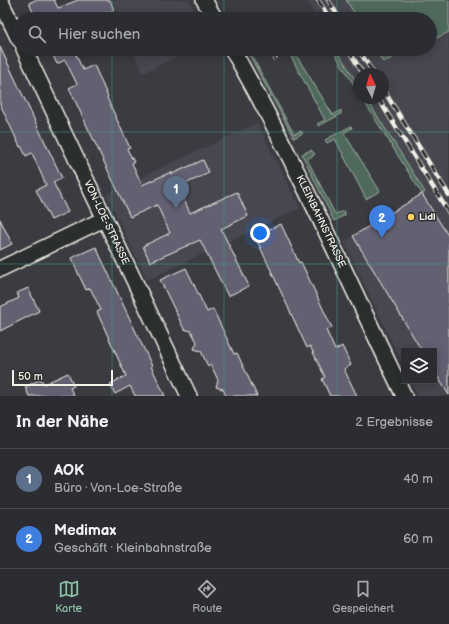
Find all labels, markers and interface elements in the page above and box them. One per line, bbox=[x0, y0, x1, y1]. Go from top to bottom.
search box bbox=[12, 12, 437, 56]
icon: search bbox=[26, 23, 48, 45]
text: Hier suchen bbox=[58, 25, 140, 44]
north arrow bbox=[353, 68, 389, 104]
street label: KLEINBAHNSTRASSE bbox=[294, 173, 348, 270]
pin: 1 bbox=[163, 176, 189, 209]
street label: VON-LOE-STRASSE bbox=[81, 178, 132, 267]
pin: 2 bbox=[369, 205, 395, 238]
place label: Lidl bbox=[419, 211, 436, 223]
marker: Lidl bbox=[406, 212, 416, 222]
your location bbox=[250, 223, 270, 243]
map controls bbox=[401, 348, 437, 384]
button: layers bbox=[401, 348, 437, 384]
scale bar bbox=[12, 368, 113, 387]
text: 50 m bbox=[18, 370, 43, 383]
text: In der Nähe bbox=[16, 412, 109, 432]
text: 2 Ergebnisse bbox=[355, 414, 433, 430]
text: AOK bbox=[54, 461, 84, 480]
text: 1 bbox=[26, 471, 32, 487]
text: 40 m bbox=[403, 471, 433, 487]
text: Büro · Von-Loe-Straße bbox=[54, 480, 182, 496]
text: Medimax bbox=[54, 521, 116, 540]
text: 2 bbox=[25, 531, 33, 547]
text: 60 m bbox=[403, 531, 433, 547]
text: Geschäft · Kleinbahnstraße bbox=[54, 540, 212, 556]
tab: Karte bbox=[55, 578, 82, 615]
tab: Route bbox=[192, 578, 222, 615]
tab: Gespeichert bbox=[332, 578, 394, 615]

